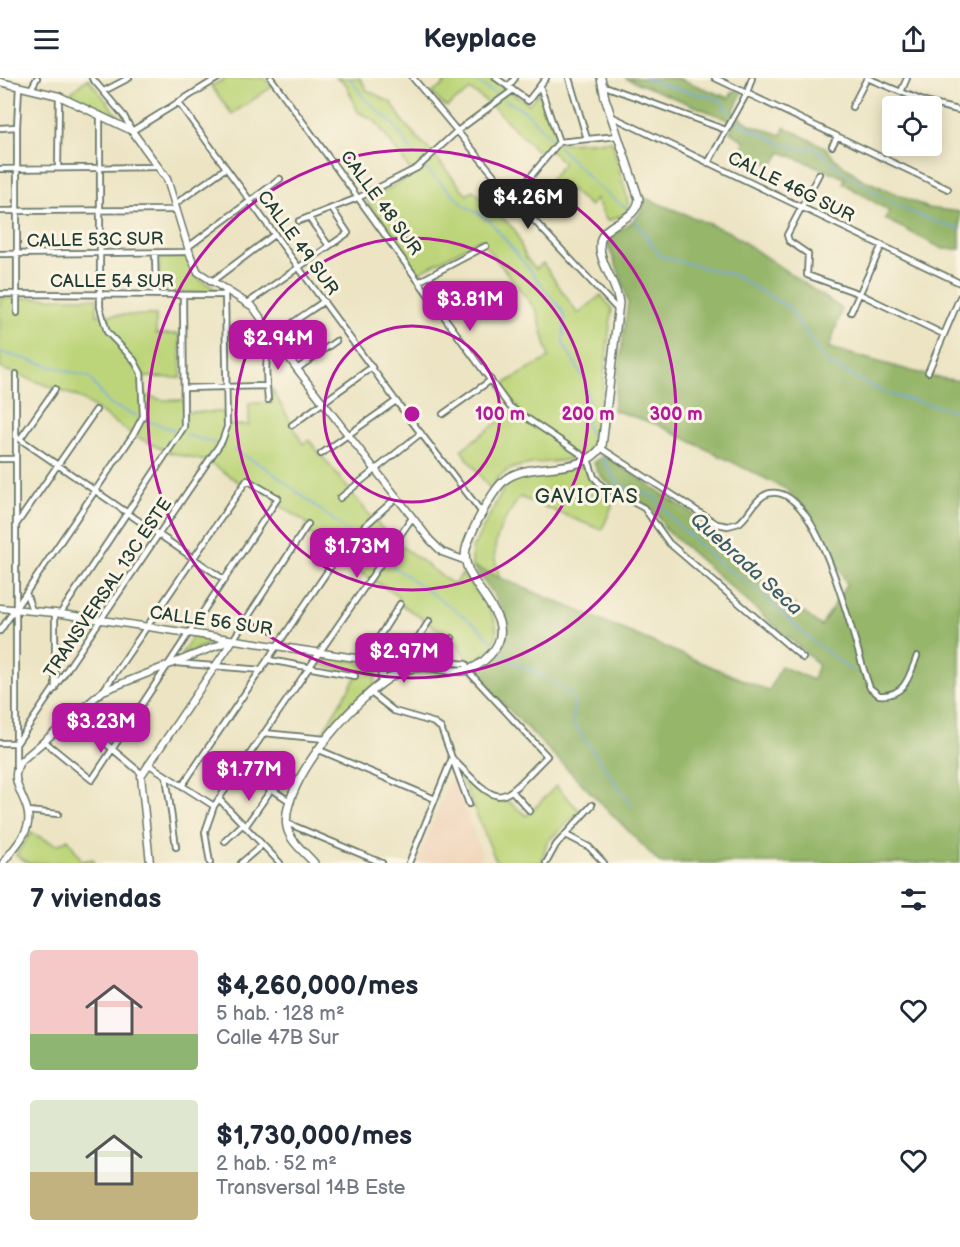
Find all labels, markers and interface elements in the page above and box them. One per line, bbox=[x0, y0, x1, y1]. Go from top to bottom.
icon: menu bbox=[30, 23, 63, 56]
text: Keyplace bbox=[423, 23, 537, 55]
icon: share bbox=[897, 23, 930, 56]
map controls bbox=[882, 96, 942, 156]
button: locate bbox=[882, 96, 942, 156]
street label: CALLE 48 SUR bbox=[336, 147, 426, 260]
street label: CALLE 46G SUR bbox=[724, 147, 858, 227]
pin: $4.26M bbox=[479, 179, 577, 230]
text: $4.26M bbox=[493, 186, 563, 210]
street label: CALLE 49 SUR bbox=[253, 187, 343, 299]
street label: CALLE 53C SUR bbox=[26, 228, 164, 252]
street label: CALLE 54 SUR bbox=[50, 271, 174, 292]
pin: $3.81M bbox=[421, 281, 519, 332]
text: $3.81M bbox=[437, 288, 503, 312]
pin: $2.94M bbox=[229, 320, 327, 371]
text: $2.94M bbox=[243, 327, 313, 351]
centre of rings bbox=[402, 404, 422, 424]
text: 100 m bbox=[475, 404, 525, 425]
text: 200 m bbox=[561, 404, 615, 425]
text: 300 m bbox=[649, 404, 703, 425]
district label: GAVIOTAS bbox=[535, 485, 639, 509]
street label: TRANSVERSAL 13C ESTE bbox=[40, 494, 176, 682]
water label: Quebrada Seca bbox=[685, 508, 807, 620]
pin: $1.73M bbox=[308, 528, 406, 579]
text: $1.73M bbox=[324, 535, 390, 559]
street label: CALLE 56 SUR bbox=[148, 602, 274, 640]
pin: $2.97M bbox=[355, 633, 453, 684]
text: $2.97M bbox=[369, 640, 439, 664]
pin: $3.23M bbox=[52, 703, 150, 754]
text: $3.23M bbox=[66, 710, 136, 734]
pin: $1.77M bbox=[200, 751, 298, 802]
text: $1.77M bbox=[216, 758, 282, 782]
icon: filters bbox=[897, 883, 930, 916]
text: 7 viviendas bbox=[30, 884, 161, 915]
text: $4,260,000/mes bbox=[216, 971, 418, 1002]
icon: home bbox=[78, 974, 150, 1046]
icon: heart bbox=[897, 994, 930, 1027]
text: 5 hab. · 128 m² bbox=[216, 1002, 345, 1026]
text: Calle 47B Sur bbox=[216, 1026, 339, 1050]
text: $1,730,000/mes bbox=[216, 1121, 412, 1152]
icon: home bbox=[78, 1124, 150, 1196]
icon: heart bbox=[897, 1144, 930, 1177]
text: 2 hab. · 52 m² bbox=[216, 1152, 337, 1176]
text: Transversal 14B Este bbox=[216, 1176, 405, 1200]

